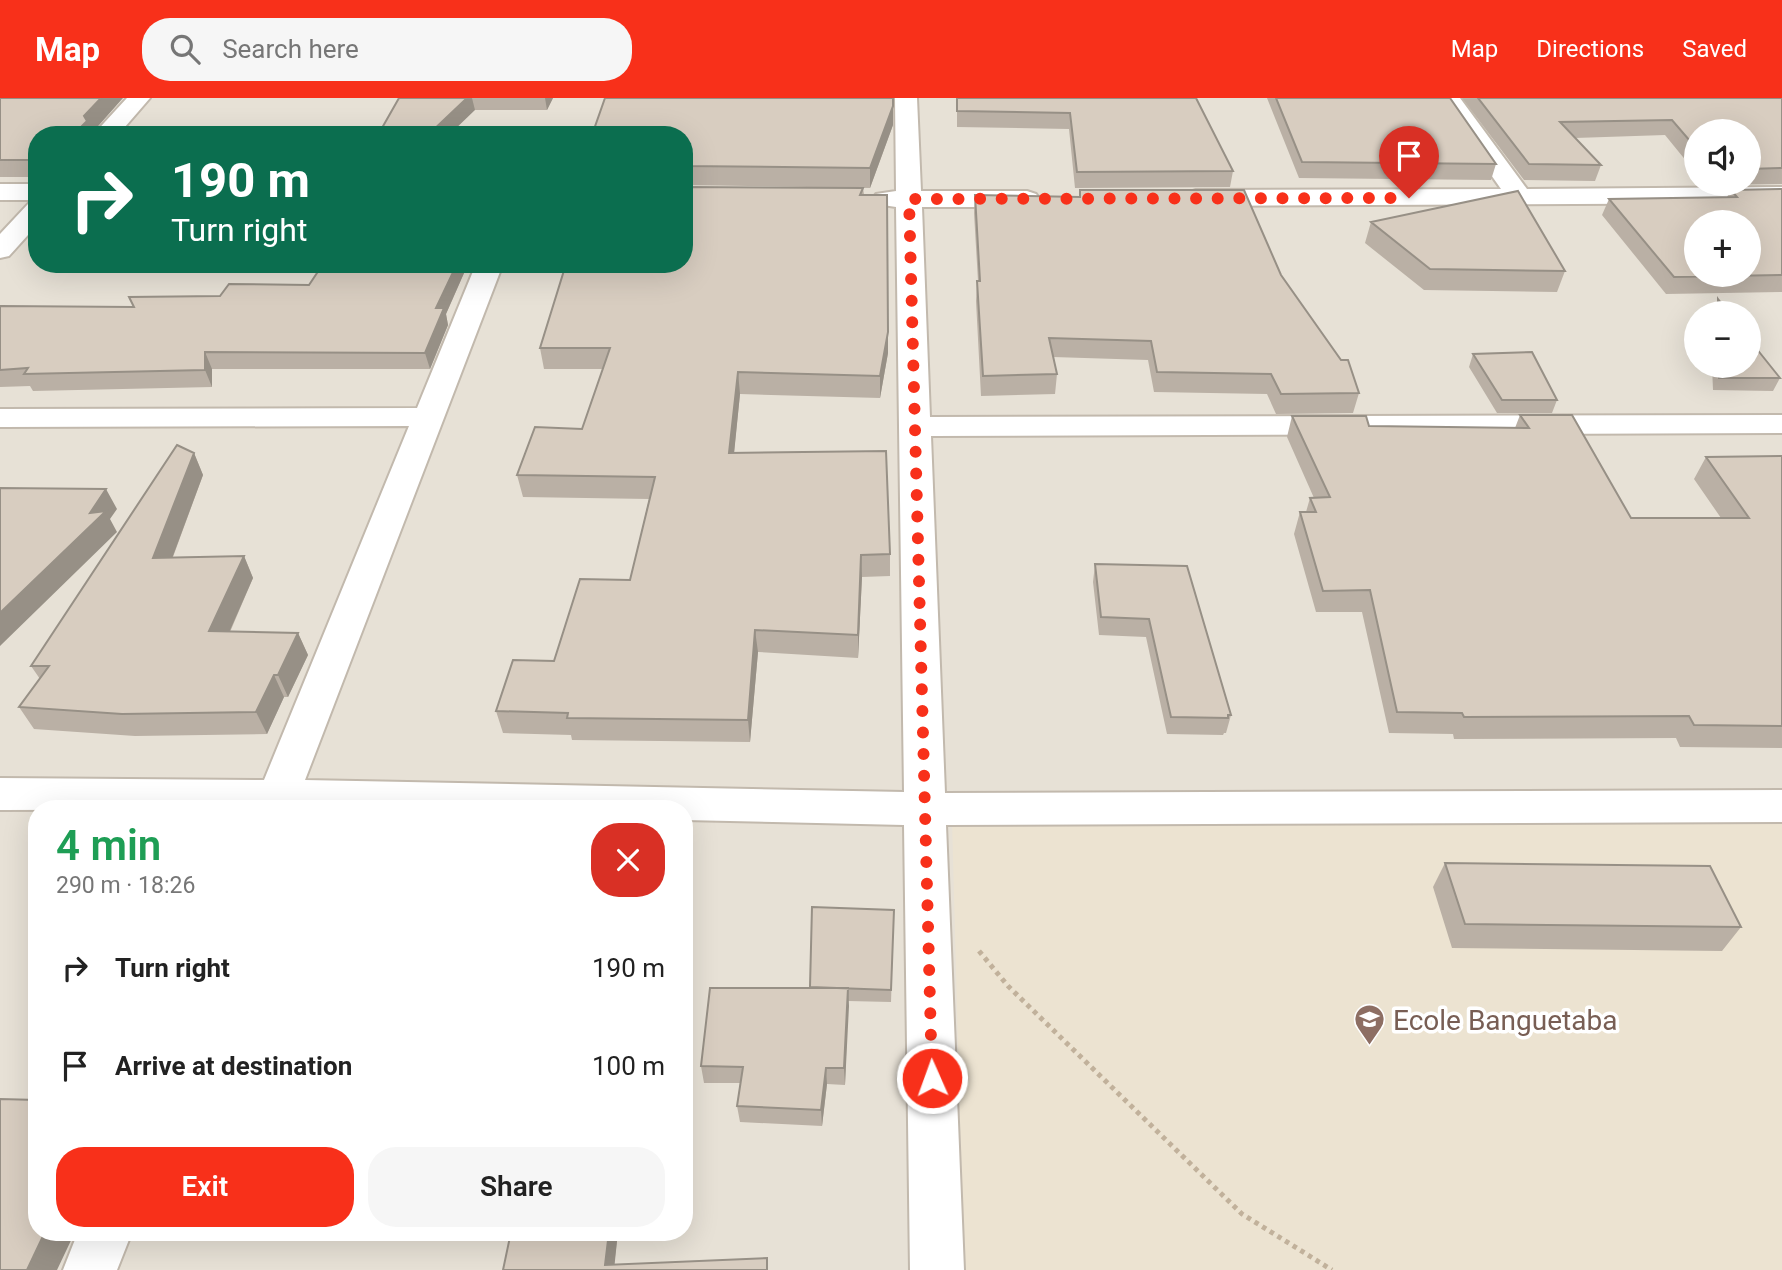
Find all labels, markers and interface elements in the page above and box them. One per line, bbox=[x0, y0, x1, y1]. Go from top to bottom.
search box bbox=[142, 18, 632, 81]
text: Map bbox=[35, 30, 100, 69]
icon: search bbox=[166, 30, 204, 68]
text: Search here bbox=[222, 34, 359, 64]
text: Map bbox=[1451, 35, 1498, 63]
text: Directions bbox=[1536, 35, 1644, 63]
text: Saved bbox=[1682, 35, 1747, 63]
map controls bbox=[1684, 119, 1761, 378]
button: sound bbox=[1684, 119, 1761, 196]
pin bbox=[1379, 126, 1439, 198]
icon: arrive bbox=[1390, 137, 1428, 175]
text: 190 m bbox=[171, 152, 310, 209]
icon: right bbox=[56, 154, 147, 245]
button: + bbox=[1684, 210, 1761, 287]
text: Turn right bbox=[171, 211, 307, 249]
button: − bbox=[1684, 301, 1761, 378]
text: 4 min bbox=[56, 821, 161, 870]
button: close bbox=[591, 823, 665, 897]
text: 290 m · 18:26 bbox=[56, 872, 195, 899]
icon: right bbox=[56, 949, 94, 987]
text: Turn right bbox=[115, 953, 230, 983]
text: 190 m bbox=[592, 953, 665, 983]
school or university icon: Ecole Banguetaba bbox=[1353, 1003, 1387, 1047]
place label: Ecole Banguetaba bbox=[1393, 1004, 1617, 1037]
position arrow bbox=[895, 1041, 969, 1115]
icon: arrive bbox=[56, 1047, 94, 1085]
text: Arrive at destination bbox=[115, 1051, 352, 1081]
text: 100 m bbox=[592, 1051, 665, 1081]
button: Exit bbox=[56, 1147, 354, 1227]
button: Share bbox=[368, 1147, 665, 1227]

